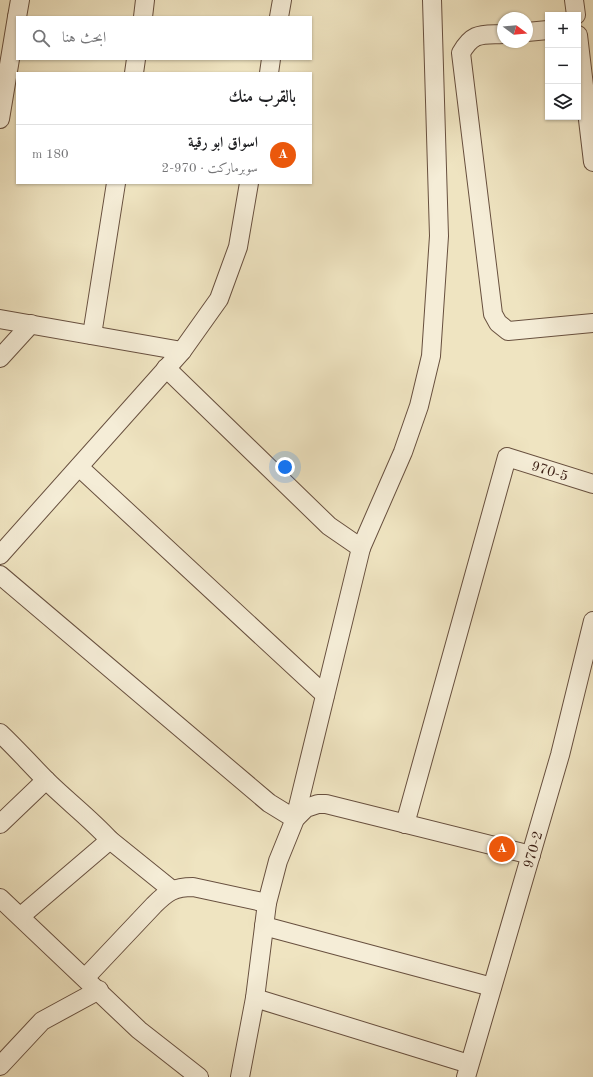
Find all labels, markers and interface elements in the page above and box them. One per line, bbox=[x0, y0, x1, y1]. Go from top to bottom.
north arrow bbox=[497, 12, 533, 48]
map controls bbox=[545, 12, 581, 120]
button: + bbox=[545, 12, 581, 48]
search box bbox=[16, 16, 312, 60]
icon: search bbox=[30, 27, 52, 49]
text: ابحث هنا bbox=[62, 31, 106, 46]
button: − bbox=[545, 48, 581, 84]
button: layers bbox=[545, 84, 581, 120]
text: بالقرب منك bbox=[228, 89, 296, 106]
text: اسواق ابو رقية bbox=[188, 136, 258, 151]
text: 180 m bbox=[32, 148, 69, 161]
text: A bbox=[278, 148, 288, 161]
text: سوبرماركت · 970-2 bbox=[162, 162, 258, 175]
your location bbox=[275, 457, 295, 477]
street label: 970-5 bbox=[530, 459, 570, 484]
street label: 970-2 bbox=[521, 830, 545, 870]
pin: A bbox=[489, 834, 515, 864]

